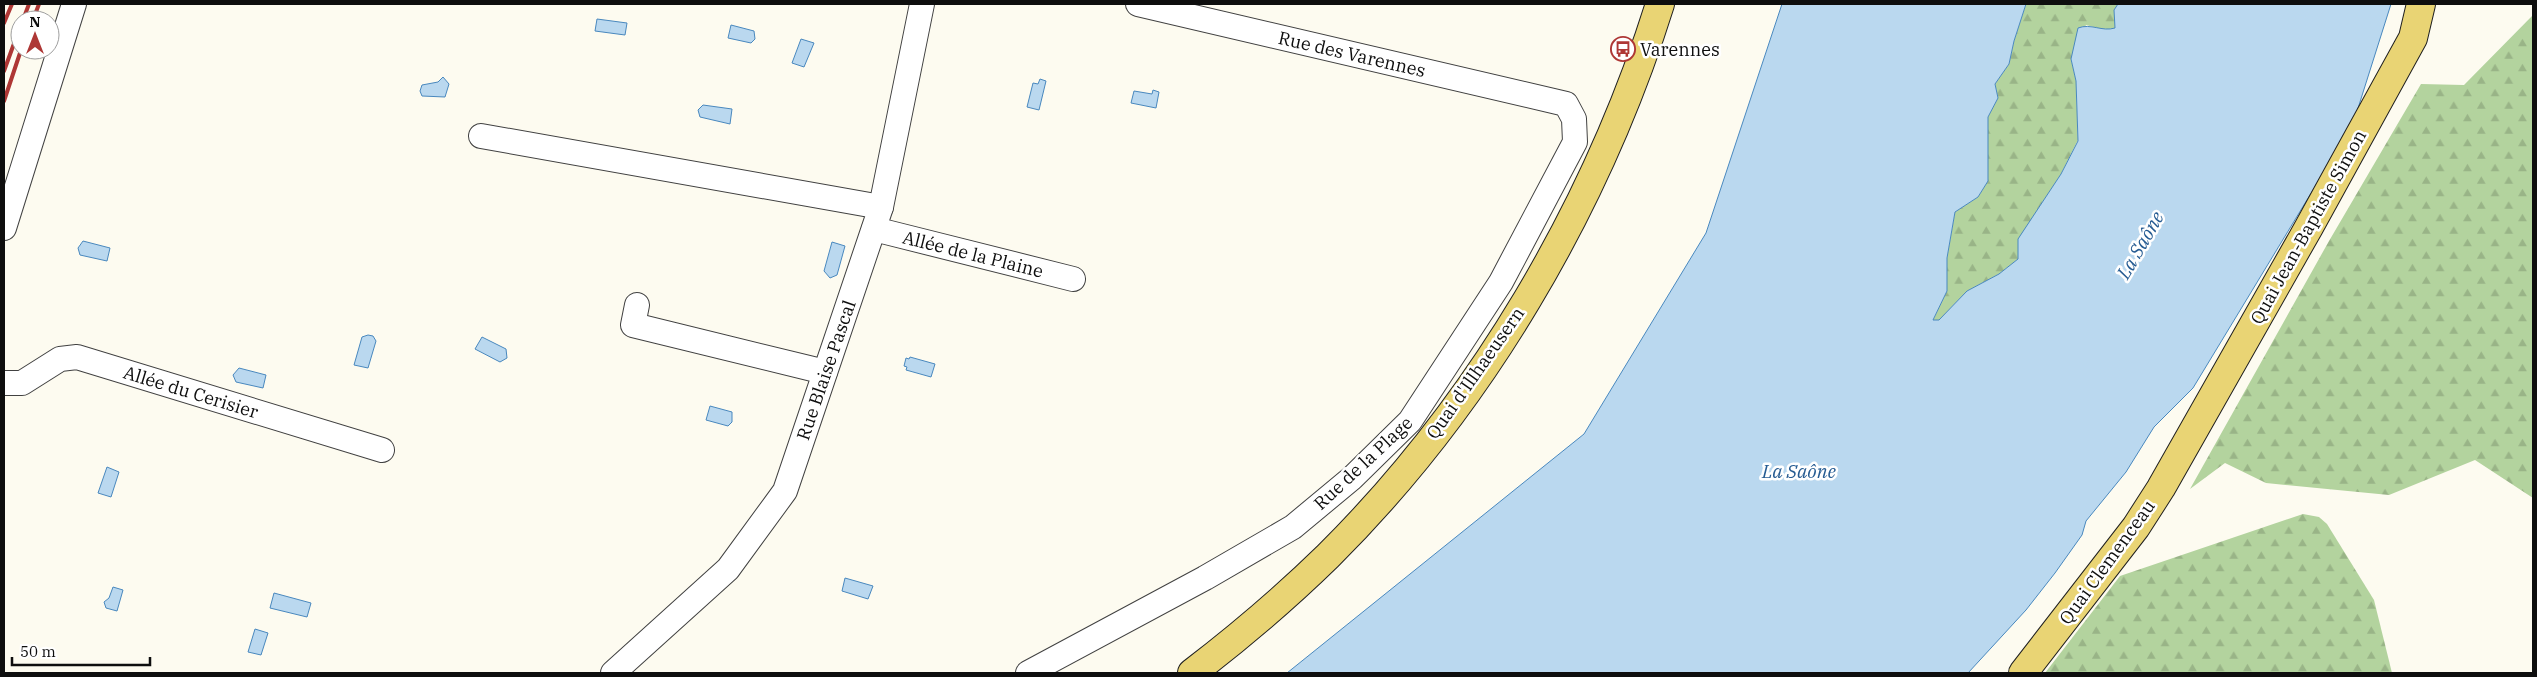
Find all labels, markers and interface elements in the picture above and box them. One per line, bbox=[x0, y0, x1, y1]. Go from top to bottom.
north arrow bbox=[10, 10, 60, 60]
text: N bbox=[29, 13, 41, 31]
street label: Rue des Varennes bbox=[1276, 26, 1428, 82]
bus stop icon: Varennes bbox=[1610, 36, 1636, 62]
place label: Varennes bbox=[1640, 38, 1720, 61]
street label: Quai Jean-Baptiste Simon bbox=[2245, 126, 2371, 328]
water label: La Saône bbox=[2111, 206, 2169, 284]
street label: Allée de la Plaine bbox=[900, 225, 1046, 283]
street label: Rue Blaise Pascal bbox=[791, 297, 861, 443]
street label: Quai d'Illhaeusern bbox=[1421, 303, 1529, 443]
street label: Allée du Cerisier bbox=[121, 361, 261, 423]
street label: Rue de la Plage bbox=[1309, 411, 1417, 515]
water label: La Saône bbox=[1761, 459, 1837, 483]
street label: Quai Clemenceau bbox=[2054, 495, 2160, 629]
scale bar bbox=[12, 634, 150, 666]
text: 50 m bbox=[20, 642, 56, 661]

